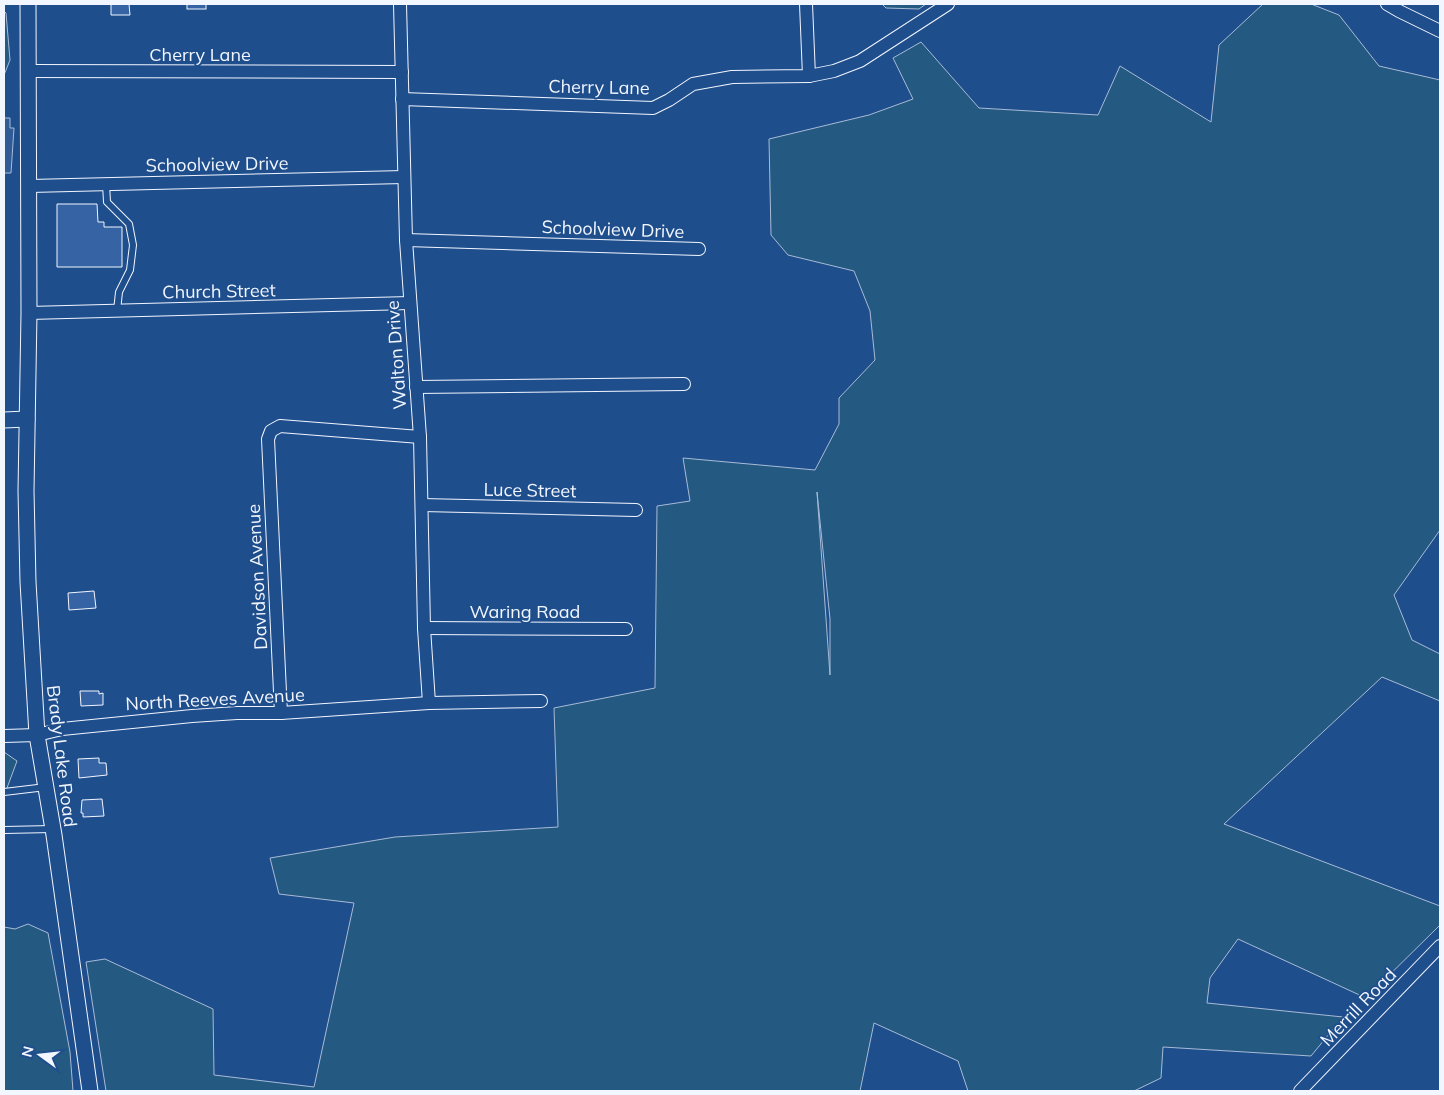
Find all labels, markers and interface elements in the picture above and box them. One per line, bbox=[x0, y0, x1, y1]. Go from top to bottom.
street label: Cherry Lane bbox=[149, 43, 251, 66]
street label: Cherry Lane bbox=[548, 75, 650, 99]
street label: Schoolview Drive bbox=[145, 151, 289, 177]
street label: Schoolview Drive bbox=[541, 215, 685, 243]
street label: Church Street bbox=[162, 279, 276, 303]
street label: Walton Drive bbox=[381, 300, 411, 410]
street label: Luce Street bbox=[483, 478, 577, 502]
street label: Davidson Avenue bbox=[242, 504, 272, 650]
street label: Waring Road bbox=[470, 600, 580, 623]
street label: North Reeves Avenue bbox=[125, 683, 305, 715]
street label: Brady Lake Road bbox=[42, 684, 82, 828]
street label: Merrill Road bbox=[1315, 963, 1401, 1051]
north arrow bbox=[15, 1030, 65, 1080]
text: N bbox=[17, 1044, 38, 1059]

